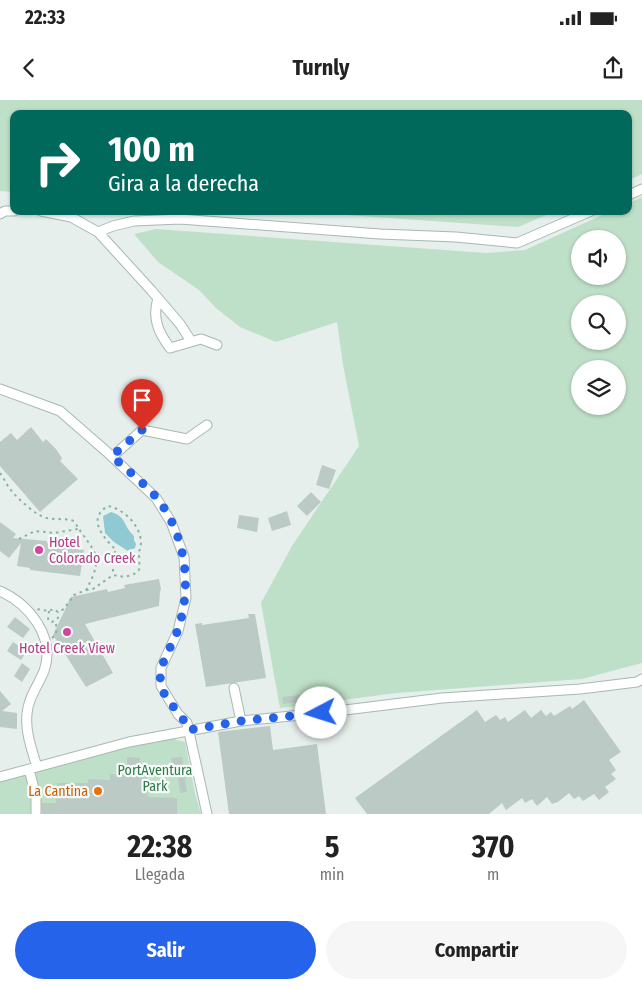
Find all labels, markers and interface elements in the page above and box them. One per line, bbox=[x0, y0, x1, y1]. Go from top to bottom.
text: 22:33 bbox=[25, 6, 65, 29]
icon: back bbox=[15, 54, 43, 82]
text: Turnly bbox=[292, 54, 350, 81]
icon: share bbox=[599, 54, 627, 82]
text: 100 m bbox=[108, 128, 195, 170]
icon: right bbox=[25, 130, 90, 195]
text: Gira a la derecha bbox=[108, 170, 259, 197]
map controls bbox=[571, 230, 626, 415]
button: sound bbox=[571, 230, 626, 285]
button: search bbox=[571, 295, 626, 350]
button: layers bbox=[571, 360, 626, 415]
pin bbox=[121, 379, 163, 430]
icon: arrive bbox=[128, 386, 156, 414]
place label: Hotel Colorado Creek bbox=[49, 534, 136, 567]
marker: Hotel Colorado Creek bbox=[33, 544, 45, 556]
marker: Hotel Creek View bbox=[61, 626, 73, 638]
place label: Hotel Creek View bbox=[19, 640, 115, 657]
position arrow bbox=[294, 686, 346, 738]
park label: PortAventura Park bbox=[118, 762, 193, 795]
place label: La Cantina bbox=[28, 783, 88, 800]
marker: La Cantina bbox=[92, 785, 104, 797]
text: 22:38 bbox=[127, 829, 192, 865]
text: 5 bbox=[325, 829, 339, 865]
text: 370 bbox=[472, 829, 515, 865]
text: Llegada bbox=[135, 865, 185, 884]
text: min bbox=[320, 865, 344, 884]
text: m bbox=[487, 865, 499, 884]
button: Salir bbox=[15, 921, 316, 979]
button: Compartir bbox=[326, 921, 627, 979]

